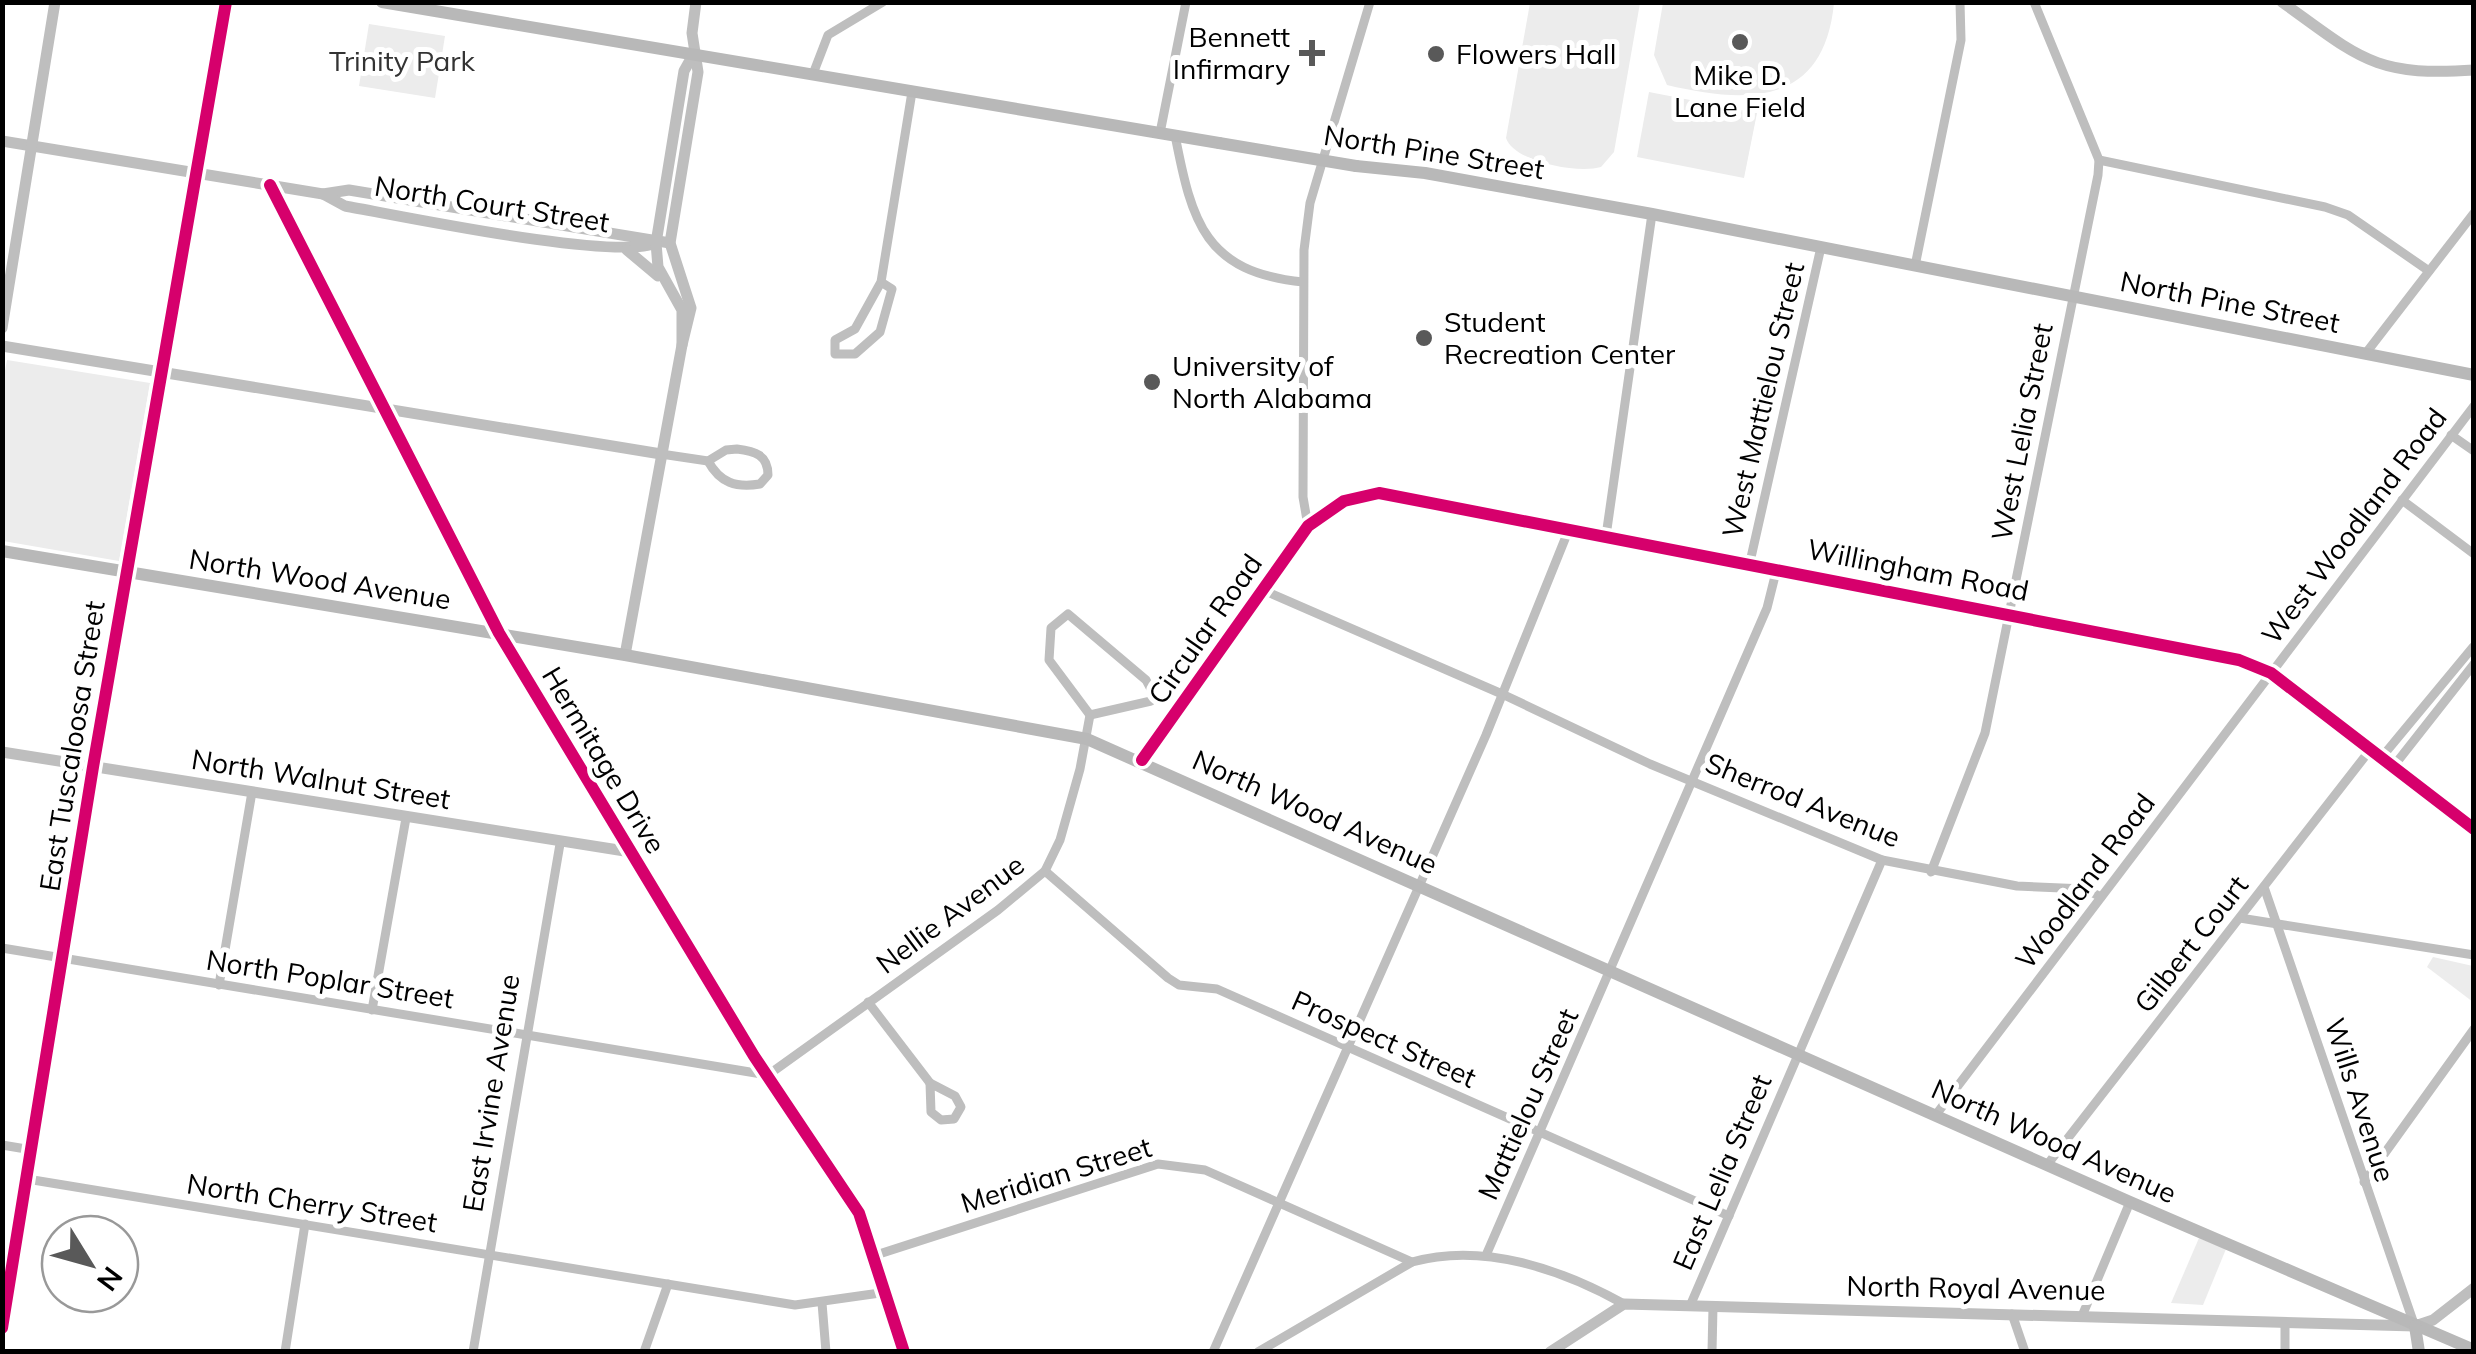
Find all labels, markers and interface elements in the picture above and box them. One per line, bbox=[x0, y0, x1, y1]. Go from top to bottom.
place label: Bennett Infirmary bbox=[1173, 19, 1290, 86]
marker: Mike D. Lane Field bbox=[1729, 31, 1751, 53]
place label: Flowers Hall bbox=[1456, 36, 1616, 71]
marker: Bennett Infirmary bbox=[1299, 40, 1325, 66]
park label: Trinity Park bbox=[329, 43, 475, 78]
marker: Flowers Hall bbox=[1425, 43, 1447, 65]
place label: Mike D. Lane Field bbox=[1674, 57, 1806, 124]
street label: North Pine Street bbox=[1321, 117, 1547, 186]
street label: North Court Street bbox=[372, 168, 612, 239]
street label: West Mattielou Street bbox=[1714, 259, 1811, 541]
street label: North Pine Street bbox=[2117, 263, 2343, 340]
place label: Student Recreation Center bbox=[1444, 304, 1676, 371]
street label: West Lelia Street bbox=[1983, 320, 2060, 544]
marker: Student Recreation Center bbox=[1413, 327, 1435, 349]
place label: University of North Alabama bbox=[1172, 348, 1372, 415]
marker: University of North Alabama bbox=[1141, 371, 1163, 393]
street label: West Woodland Road bbox=[2253, 401, 2454, 651]
street label: Willingham Road bbox=[1804, 531, 2032, 608]
street label: North Wood Avenue bbox=[187, 541, 453, 616]
street label: Circular Road bbox=[1140, 547, 1269, 711]
street label: East Tuscaloosa Street bbox=[31, 598, 112, 894]
street label: Hermitage Drive bbox=[535, 660, 674, 860]
street label: North Walnut Street bbox=[189, 741, 453, 816]
street label: North Wood Avenue bbox=[1187, 742, 1443, 881]
street label: Sherrod Avenue bbox=[1701, 745, 1906, 855]
street label: Woodland Road bbox=[2007, 786, 2162, 975]
street label: Nellie Avenue bbox=[869, 847, 1031, 981]
street label: Gilbert Court bbox=[2126, 868, 2255, 1019]
street label: North Poplar Street bbox=[204, 942, 457, 1015]
street label: East Irvine Avenue bbox=[454, 972, 527, 1214]
street label: Prospect Street bbox=[1287, 982, 1482, 1095]
street label: Mattielou Street bbox=[1470, 1003, 1585, 1205]
street label: Wills Avenue bbox=[2318, 1014, 2403, 1186]
street label: East Lelia Street bbox=[1665, 1069, 1779, 1275]
street label: North Wood Avenue bbox=[1926, 1071, 2182, 1210]
street label: Meridian Street bbox=[956, 1129, 1156, 1220]
street label: North Cherry Street bbox=[184, 1165, 440, 1240]
north arrow bbox=[40, 1214, 140, 1314]
text: N bbox=[90, 1260, 131, 1298]
street label: North Royal Avenue bbox=[1846, 1268, 2106, 1307]

